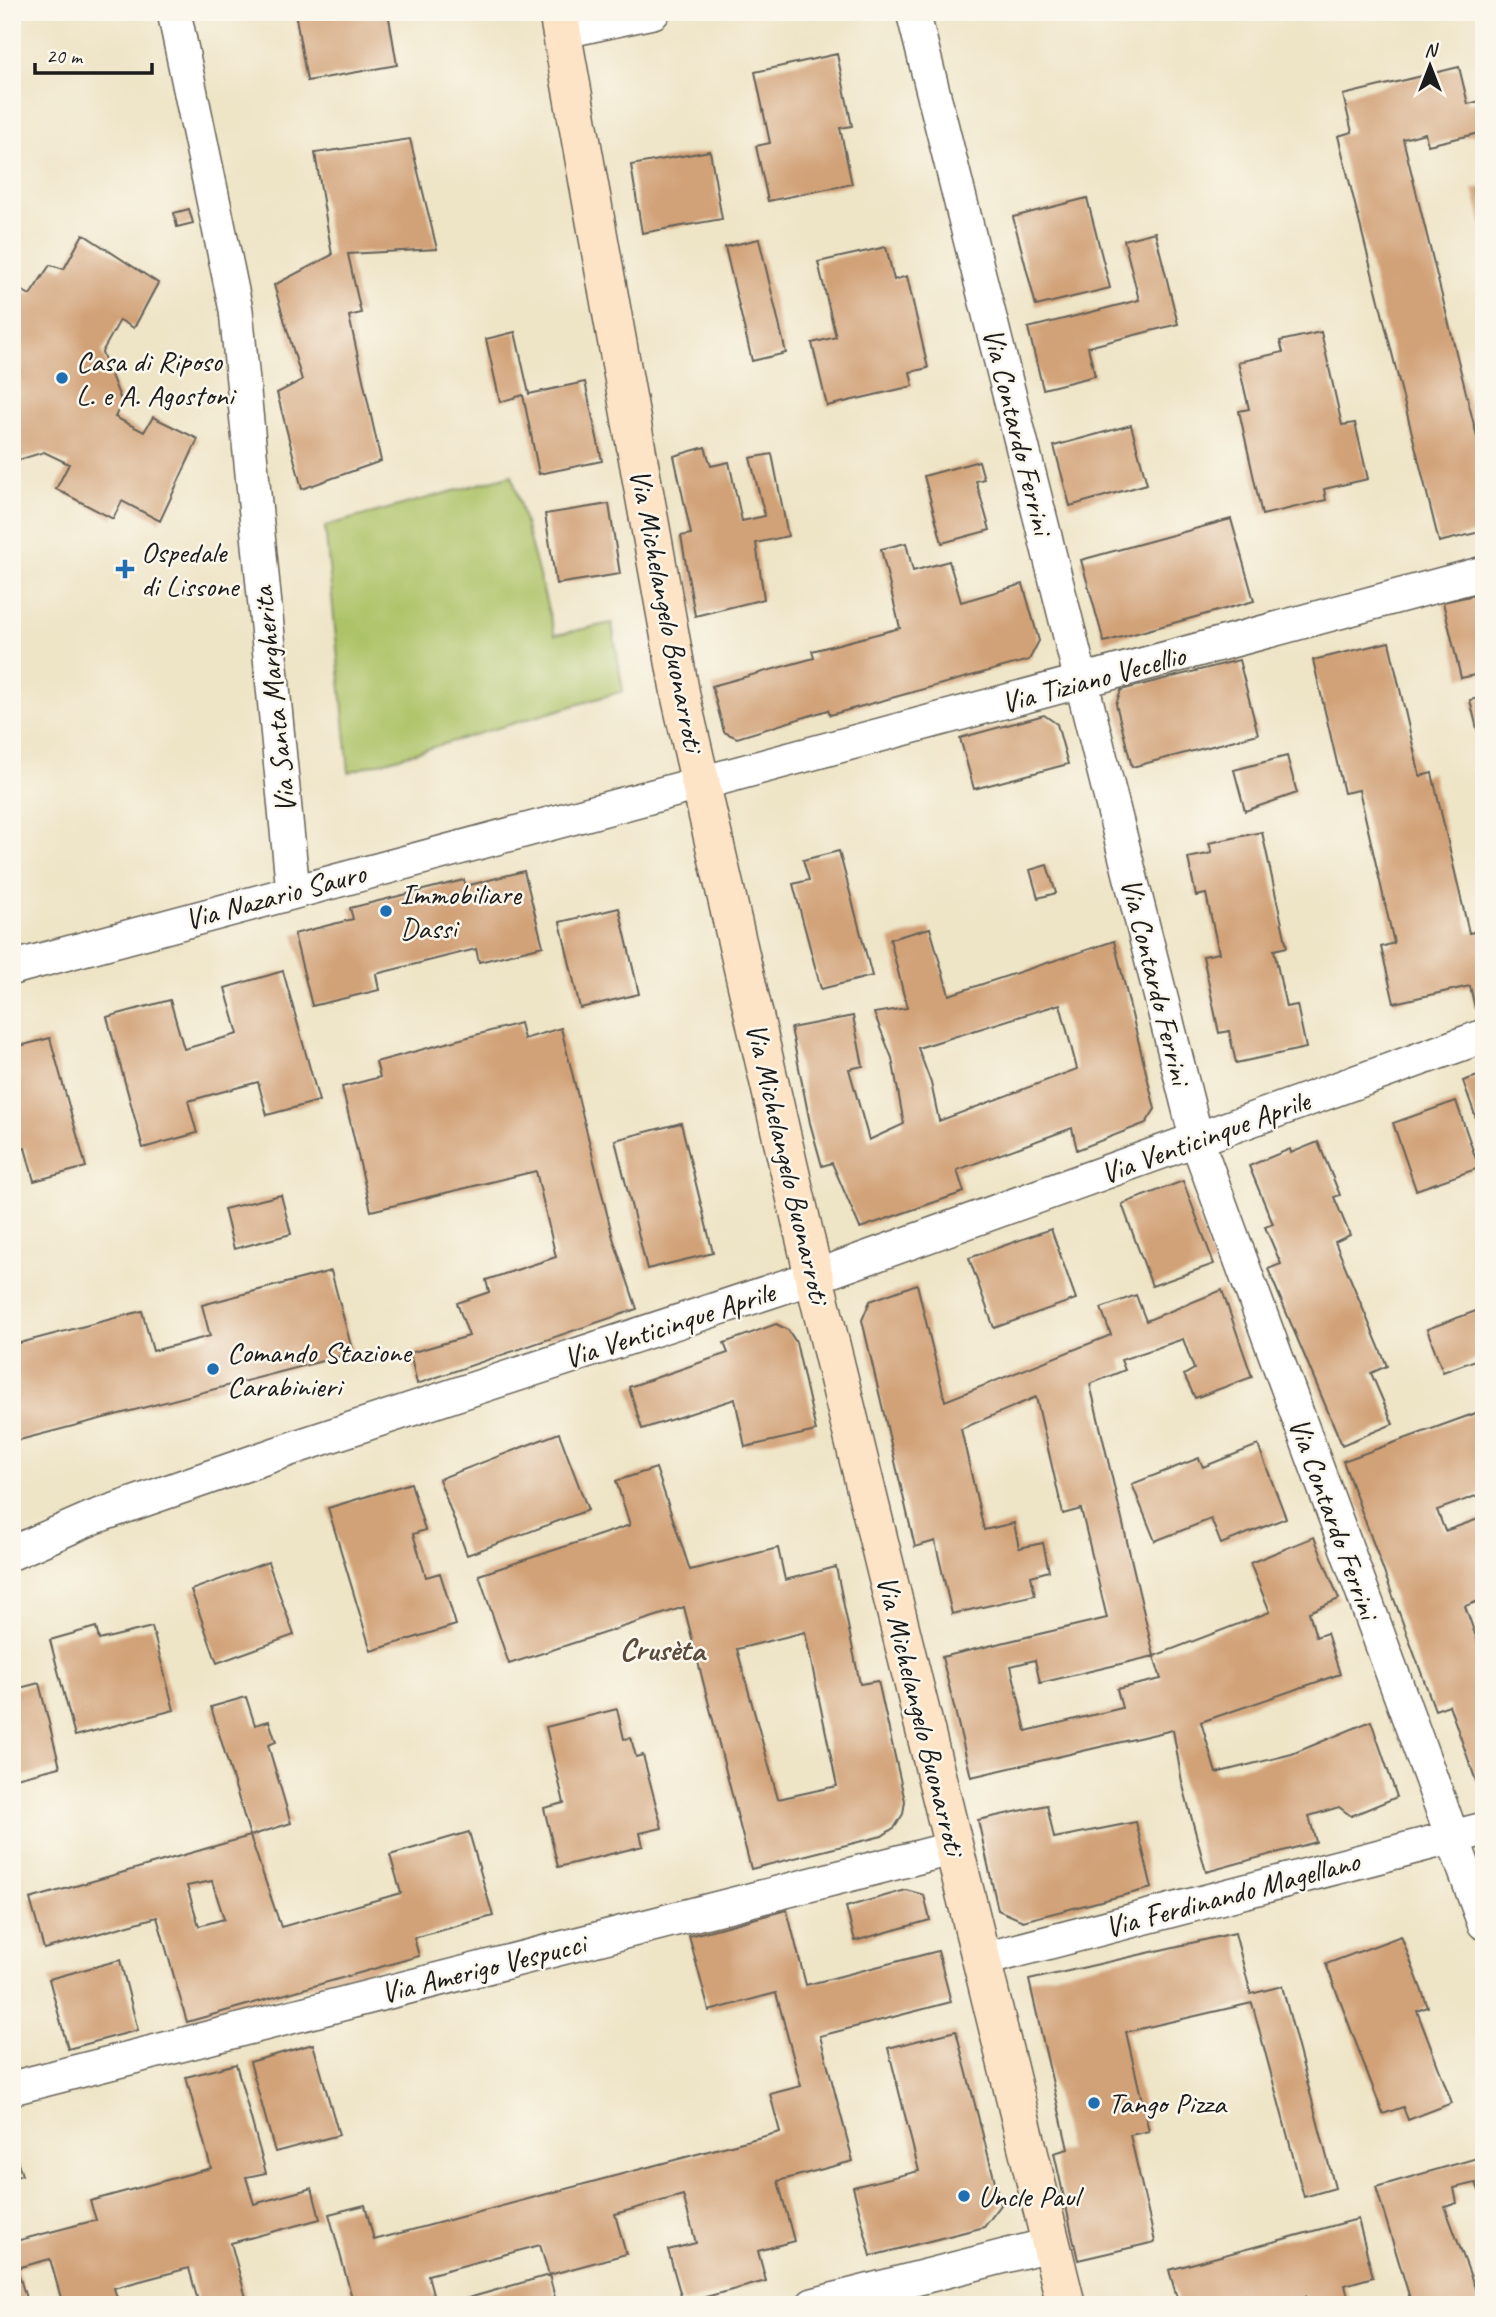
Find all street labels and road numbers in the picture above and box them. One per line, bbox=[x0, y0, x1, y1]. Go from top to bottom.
street label: Via Contardo Ferrini bbox=[974, 324, 1063, 541]
street label: Via Michelangelo Buonarroti bbox=[621, 466, 714, 758]
street label: Via Santa Margherita bbox=[243, 583, 305, 815]
street label: Via Tiziano Vecellio bbox=[997, 636, 1190, 722]
street label: Via Nazario Sauro bbox=[180, 853, 371, 938]
street label: Via Contardo Ferrini bbox=[1112, 874, 1201, 1091]
street label: Via Michelangelo Buonarroti bbox=[737, 1019, 839, 1310]
street label: Via Venticinque Aprile bbox=[1095, 1081, 1317, 1192]
street label: Via Venticinque Aprile bbox=[559, 1272, 781, 1377]
street label: Via Contardo Ferrini bbox=[1280, 1412, 1389, 1627]
street label: Via Michelangelo Buonarroti bbox=[868, 1571, 975, 1862]
street label: Via Ferdinando Magellano bbox=[1101, 1841, 1365, 1946]
street label: Via Amerigo Vespucci bbox=[377, 1923, 593, 2012]

